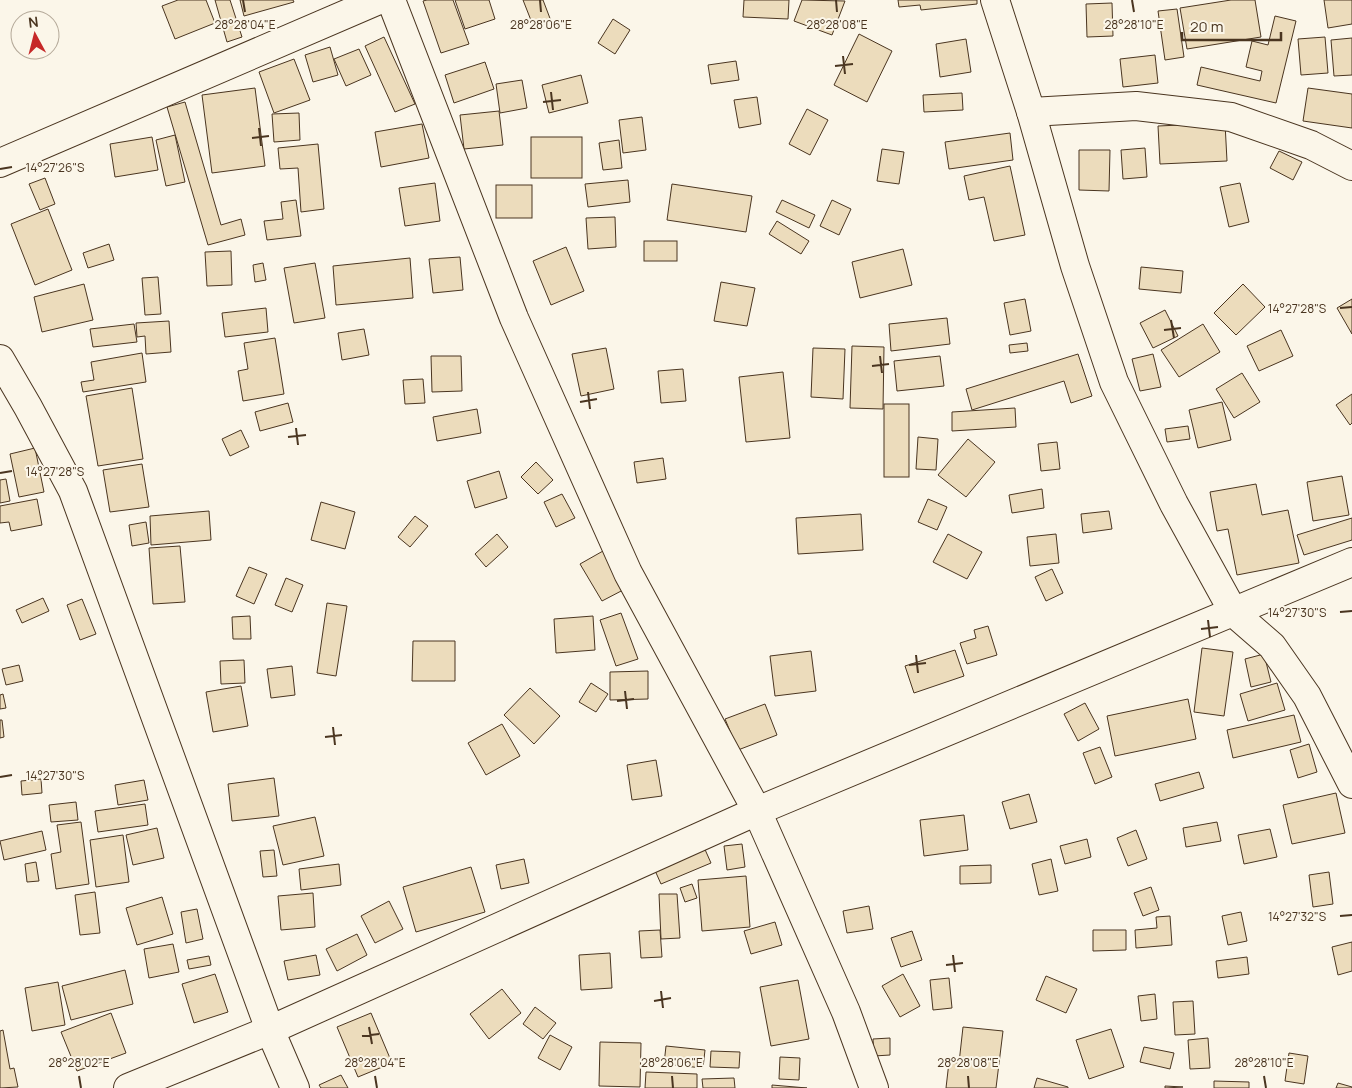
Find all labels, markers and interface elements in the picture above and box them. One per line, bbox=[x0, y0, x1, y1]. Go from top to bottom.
north arrow bbox=[10, 10, 60, 60]
scale bar bbox=[1182, 10, 1281, 42]
text: N bbox=[27, 12, 40, 32]
text: 28°28'04"E bbox=[214, 16, 276, 33]
text: 28°28'06"E bbox=[510, 16, 572, 33]
text: 28°28'08"E bbox=[806, 16, 868, 33]
text: 28°28'10"E bbox=[1104, 16, 1164, 33]
text: 20 m bbox=[1190, 16, 1223, 37]
text: 14°27'26"S bbox=[26, 159, 84, 176]
text: 14°27'28"S bbox=[1268, 300, 1326, 317]
text: 14°27'28"S bbox=[26, 463, 84, 480]
text: 14°27'30"S bbox=[1268, 604, 1326, 621]
text: 14°27'30"S bbox=[26, 767, 84, 784]
text: 14°27'32"S bbox=[1268, 908, 1326, 925]
text: 28°28'02"E bbox=[48, 1054, 110, 1071]
text: 28°28'04"E bbox=[344, 1054, 406, 1071]
text: 28°28'06"E bbox=[641, 1054, 703, 1071]
text: 28°28'08"E bbox=[937, 1054, 999, 1071]
text: 28°28'10"E bbox=[1234, 1054, 1294, 1071]

